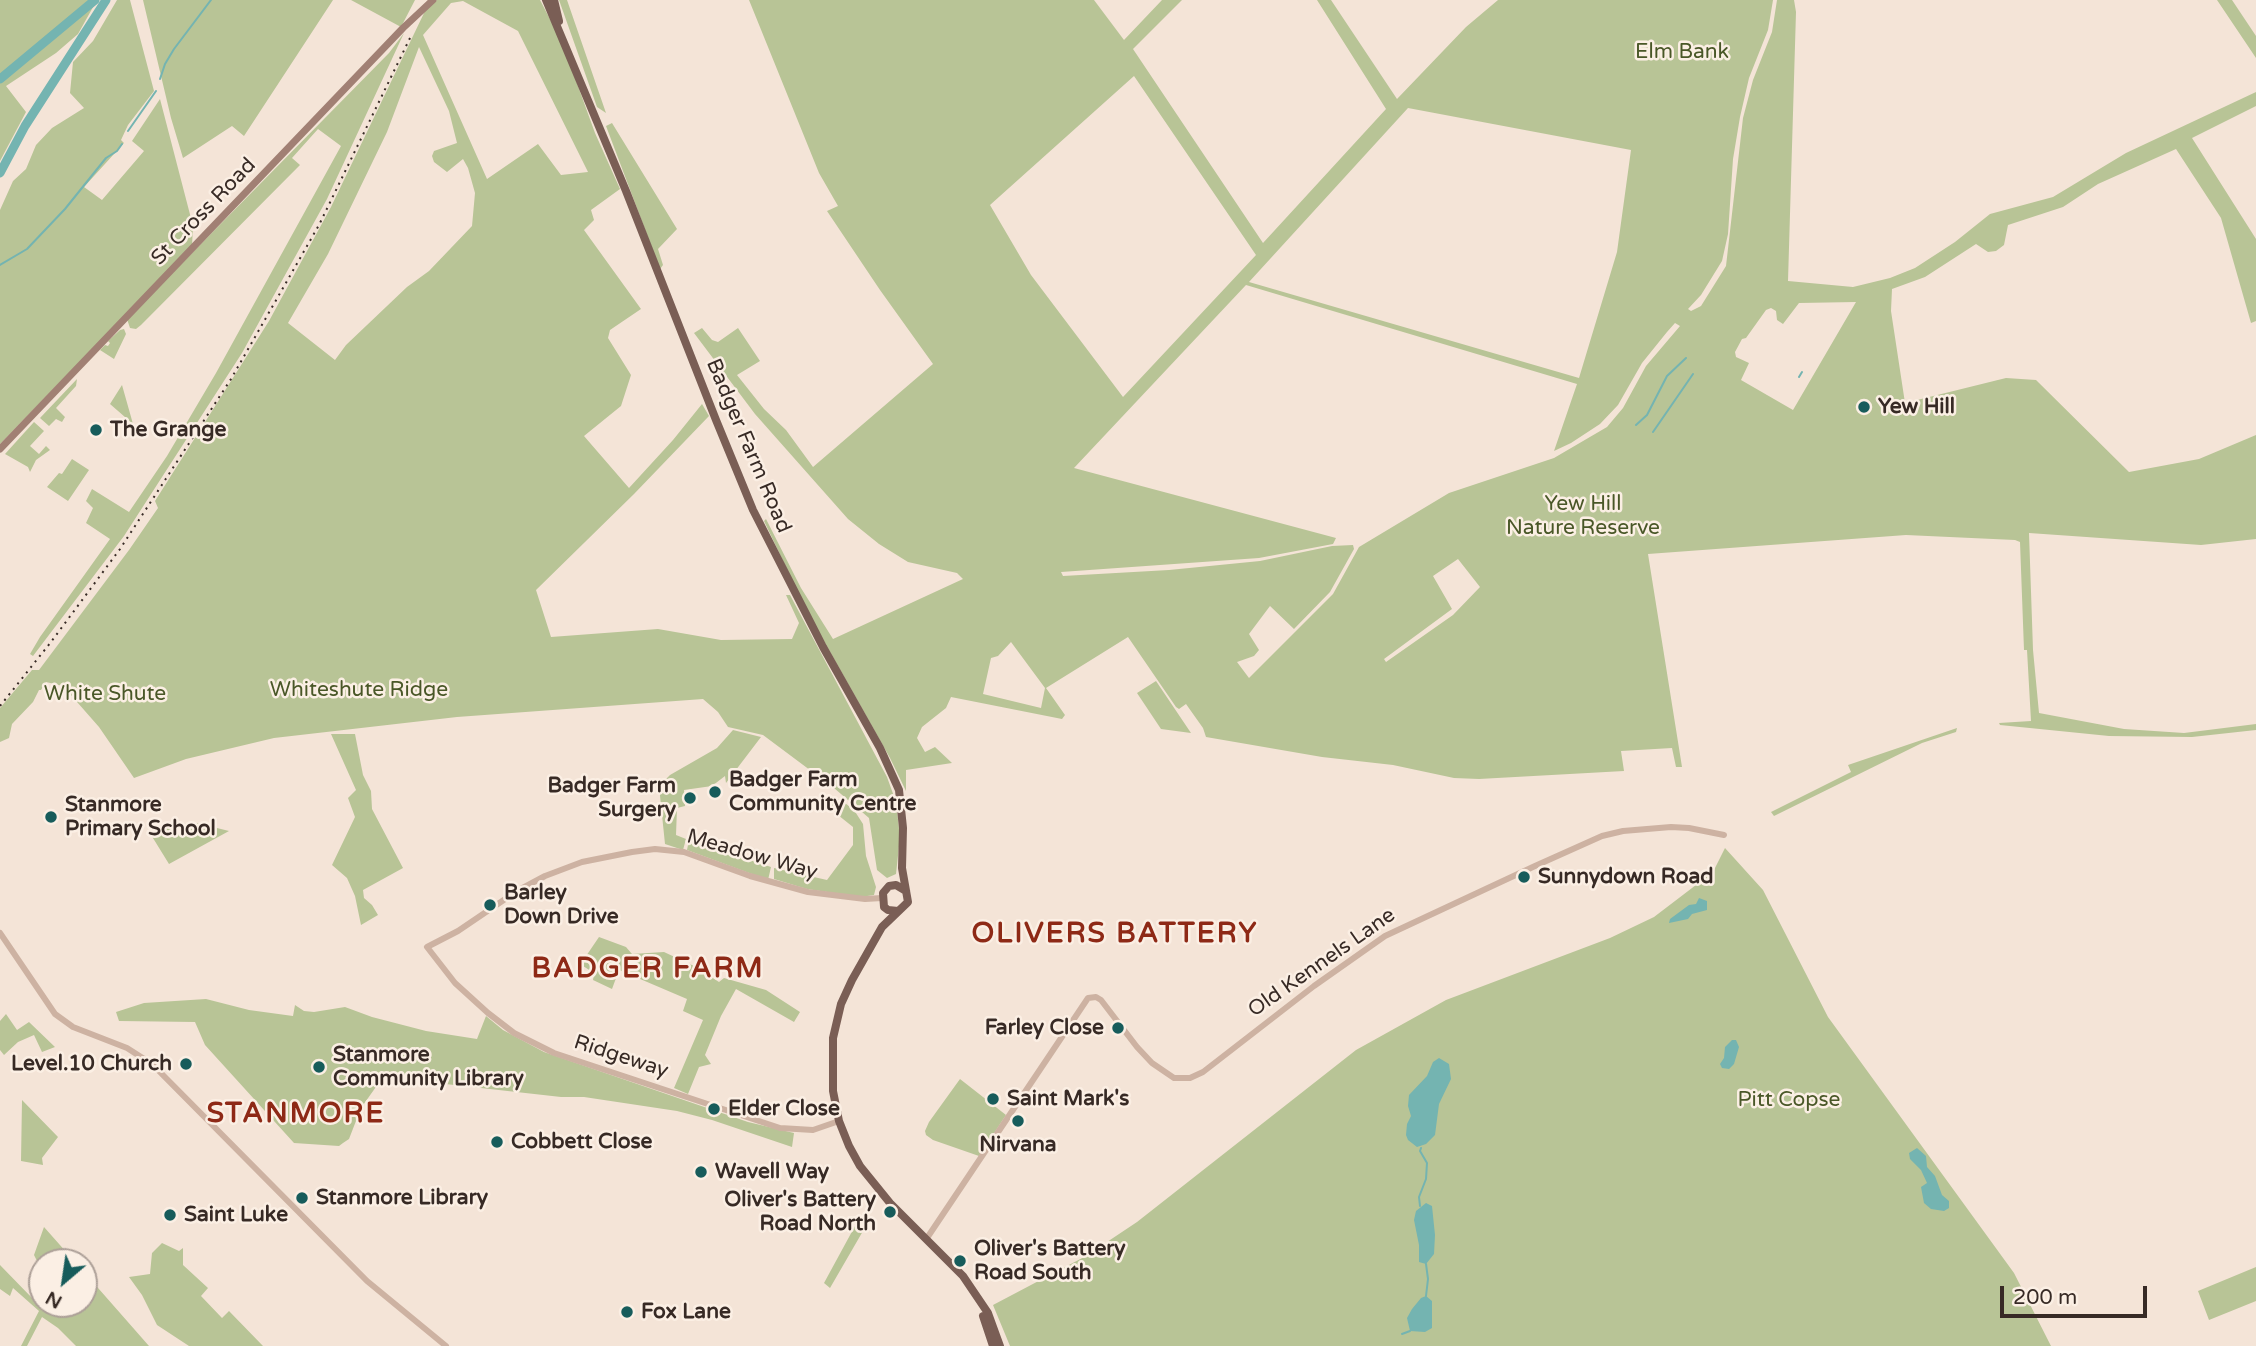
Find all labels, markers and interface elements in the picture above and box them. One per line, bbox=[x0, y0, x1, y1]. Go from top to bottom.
park label: Elm Bank bbox=[1635, 39, 1729, 65]
street label: St Cross Road bbox=[147, 153, 261, 271]
street label: Badger Farm Road bbox=[700, 355, 796, 537]
place label: Yew Hill bbox=[1878, 394, 1955, 420]
marker: Yew Hill bbox=[1856, 399, 1872, 415]
place label: The Grange bbox=[110, 417, 226, 443]
marker: The Grange bbox=[88, 422, 104, 438]
park label: Yew Hill Nature Reserve bbox=[1506, 491, 1660, 541]
park label: Whiteshute Ridge bbox=[270, 677, 448, 703]
park label: White Shute bbox=[44, 681, 166, 707]
place label: Badger Farm Community Centre bbox=[729, 767, 916, 817]
place label: Badger Farm Surgery bbox=[547, 773, 676, 823]
marker: Badger Farm Community Centre bbox=[707, 784, 723, 800]
marker: Badger Farm Surgery bbox=[682, 790, 698, 806]
place label: Stanmore Primary School bbox=[65, 792, 216, 842]
marker: Stanmore Primary School bbox=[43, 809, 59, 825]
street label: Meadow Way bbox=[684, 824, 820, 886]
place label: Sunnydown Road bbox=[1538, 864, 1714, 890]
marker: Sunnydown Road bbox=[1516, 869, 1532, 885]
place label: Barley Down Drive bbox=[504, 880, 619, 930]
marker: Barley Down Drive bbox=[482, 897, 498, 913]
street label: Old Kennels Lane bbox=[1244, 903, 1400, 1023]
district label: OLIVERS BATTERY bbox=[973, 918, 1257, 952]
district label: BADGER FARM bbox=[533, 953, 763, 987]
place label: Farley Close bbox=[985, 1015, 1104, 1041]
marker: Farley Close bbox=[1110, 1020, 1126, 1036]
street label: Ridgeway bbox=[571, 1030, 671, 1084]
place label: Stanmore Community Library bbox=[333, 1042, 524, 1092]
place label: Level.10 Church bbox=[11, 1051, 172, 1077]
marker: Level.10 Church bbox=[178, 1056, 194, 1072]
marker: Stanmore Community Library bbox=[311, 1059, 327, 1075]
place label: Saint Mark's bbox=[1007, 1086, 1129, 1112]
park label: Pitt Copse bbox=[1738, 1087, 1840, 1113]
marker: Saint Mark's bbox=[985, 1091, 1001, 1107]
place label: Elder Close bbox=[728, 1096, 840, 1122]
district label: STANMORE bbox=[208, 1098, 384, 1132]
marker: Elder Close bbox=[706, 1101, 722, 1117]
marker: Nirvana bbox=[1010, 1113, 1026, 1129]
place label: Cobbett Close bbox=[511, 1129, 652, 1155]
place label: Nirvana bbox=[979, 1132, 1057, 1158]
marker: Cobbett Close bbox=[489, 1134, 505, 1150]
place label: Wavell Way bbox=[715, 1159, 829, 1185]
marker: Wavell Way bbox=[693, 1164, 709, 1180]
place label: Stanmore Library bbox=[316, 1185, 488, 1211]
place label: Oliver's Battery Road North bbox=[724, 1187, 876, 1237]
marker: Stanmore Library bbox=[294, 1190, 310, 1206]
place label: Saint Luke bbox=[184, 1202, 288, 1228]
marker: Oliver's Battery Road North bbox=[882, 1204, 898, 1220]
marker: Saint Luke bbox=[162, 1207, 178, 1223]
place label: Oliver's Battery Road South bbox=[974, 1236, 1126, 1286]
north arrow bbox=[28, 1248, 98, 1318]
marker: Oliver's Battery Road South bbox=[952, 1253, 968, 1269]
scale bar bbox=[2004, 1272, 2151, 1316]
text: 200 m bbox=[2013, 1285, 2077, 1310]
text: N bbox=[42, 1286, 66, 1313]
place label: Fox Lane bbox=[641, 1299, 731, 1325]
marker: Fox Lane bbox=[619, 1304, 635, 1320]

